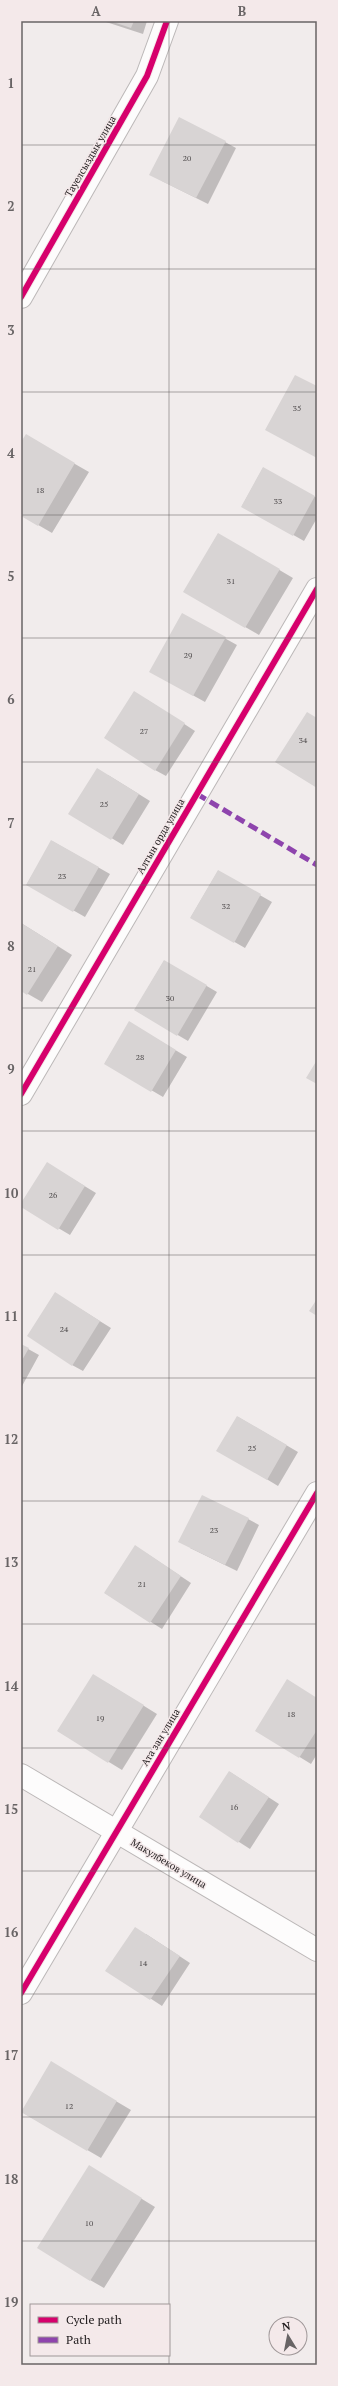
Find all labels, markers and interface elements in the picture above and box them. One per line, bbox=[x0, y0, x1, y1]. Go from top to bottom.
text: A bbox=[91, 2, 101, 20]
text: B bbox=[238, 2, 246, 20]
text: 1 bbox=[7, 74, 15, 92]
street label: Тауелсыздык улица bbox=[62, 113, 119, 199]
house number: 20 bbox=[183, 153, 191, 163]
text: 2 bbox=[7, 197, 15, 215]
text: 3 bbox=[7, 321, 15, 339]
house number: 35 bbox=[293, 403, 301, 413]
text: 4 bbox=[7, 444, 15, 462]
house number: 18 bbox=[36, 485, 44, 495]
house number: 33 bbox=[274, 496, 282, 506]
text: 5 bbox=[7, 567, 15, 585]
house number: 31 bbox=[227, 576, 235, 586]
house number: 29 bbox=[184, 650, 192, 660]
text: 6 bbox=[7, 690, 15, 708]
house number: 27 bbox=[140, 726, 148, 736]
house number: 34 bbox=[299, 735, 308, 745]
street label: Алтын орда улица bbox=[134, 796, 187, 876]
house number: 25 bbox=[100, 799, 108, 809]
text: 7 bbox=[7, 814, 15, 832]
house number: 23 bbox=[58, 871, 66, 881]
house number: 32 bbox=[222, 901, 230, 911]
text: 8 bbox=[7, 937, 15, 955]
house number: 21 bbox=[28, 964, 36, 974]
house number: 30 bbox=[166, 993, 174, 1003]
house number: 28 bbox=[136, 1052, 144, 1062]
text: 9 bbox=[7, 1060, 15, 1078]
text: 10 bbox=[4, 1184, 19, 1202]
house number: 26 bbox=[49, 1190, 58, 1200]
text: 11 bbox=[4, 1307, 18, 1325]
house number: 24 bbox=[60, 1324, 69, 1334]
text: 12 bbox=[4, 1430, 18, 1448]
house number: 25 bbox=[248, 1443, 256, 1453]
house number: 23 bbox=[210, 1525, 218, 1535]
text: 13 bbox=[4, 1553, 18, 1571]
house number: 21 bbox=[138, 1579, 146, 1589]
text: 14 bbox=[4, 1677, 19, 1695]
street label: Ата зан улица bbox=[138, 1706, 183, 1768]
house number: 18 bbox=[287, 1709, 295, 1719]
house number: 19 bbox=[96, 1713, 104, 1723]
text: 15 bbox=[4, 1800, 18, 1818]
house number: 16 bbox=[230, 1802, 239, 1812]
street label: Макулбеков улица bbox=[129, 1836, 209, 1891]
text: 16 bbox=[4, 1923, 18, 1941]
house number: 14 bbox=[139, 1958, 148, 1968]
text: 17 bbox=[4, 2046, 18, 2064]
house number: 12 bbox=[65, 2101, 73, 2111]
text: 18 bbox=[4, 2170, 18, 2188]
house number: 10 bbox=[85, 2218, 93, 2228]
text: 19 bbox=[4, 2293, 18, 2311]
legend bbox=[30, 2304, 170, 2356]
text: Cycle path bbox=[66, 2312, 122, 2327]
north arrow bbox=[268, 2316, 308, 2356]
text: N bbox=[281, 2318, 292, 2334]
text: Path bbox=[66, 2332, 91, 2347]

